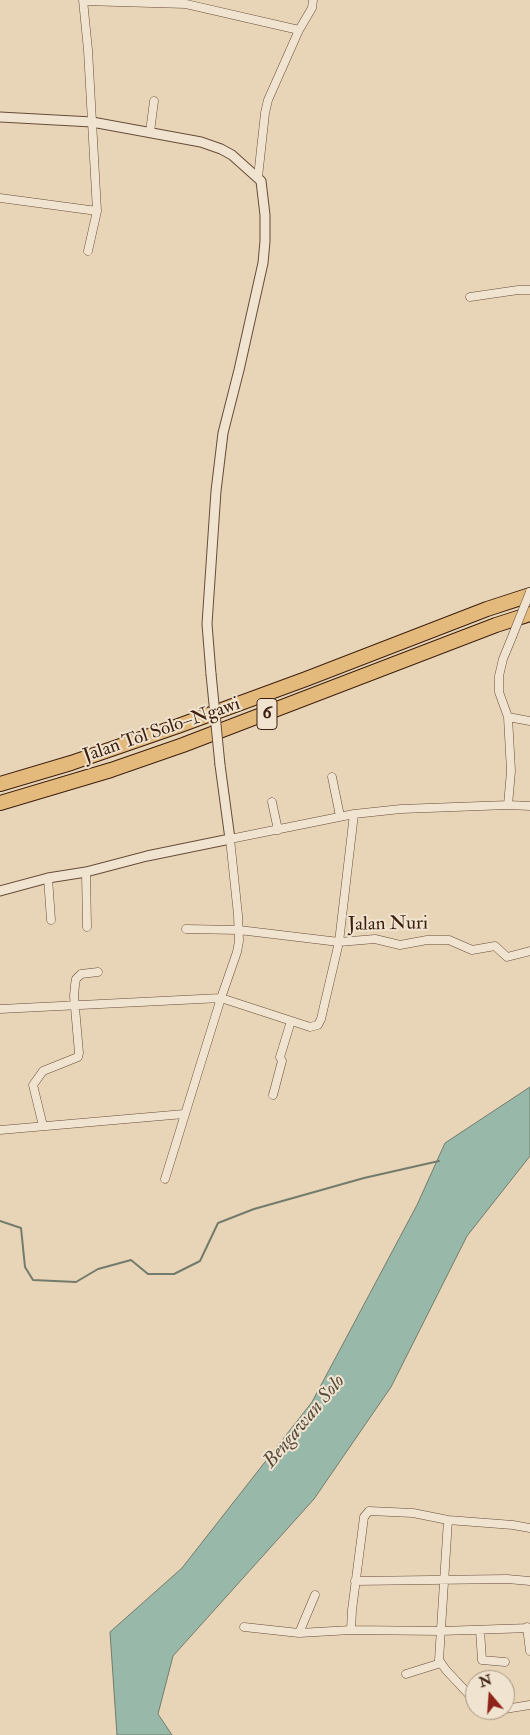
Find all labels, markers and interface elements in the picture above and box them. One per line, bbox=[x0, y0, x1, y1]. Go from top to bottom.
street label: Jalan Tol Solo–Ngawi bbox=[80, 693, 244, 769]
road number: 6 bbox=[257, 699, 277, 730]
street label: Jalan Nuri bbox=[348, 913, 428, 937]
water label: Bengawan Solo bbox=[259, 1371, 351, 1473]
north arrow bbox=[465, 1670, 515, 1720]
text: N bbox=[477, 1671, 494, 1691]

